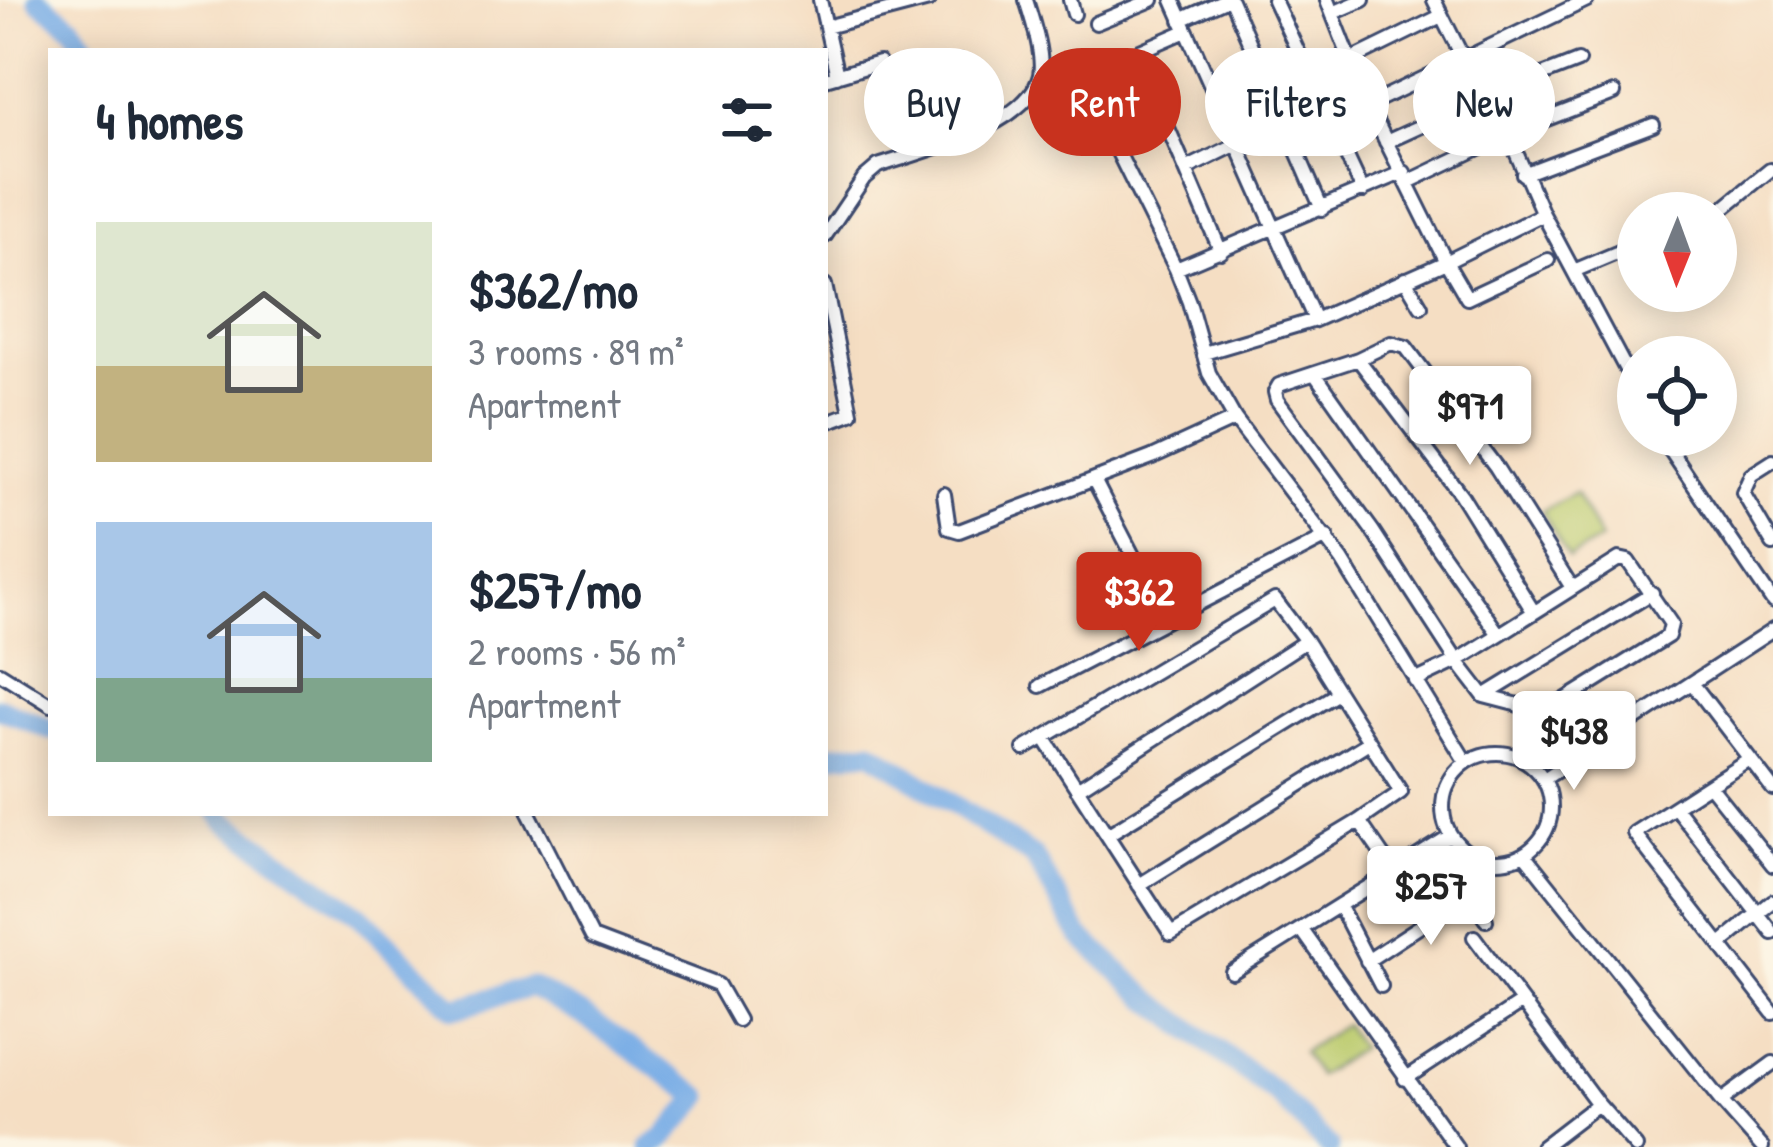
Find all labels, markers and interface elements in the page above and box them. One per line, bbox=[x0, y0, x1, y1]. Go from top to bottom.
chip: Buy bbox=[864, 48, 1004, 156]
chip: Rent bbox=[1028, 48, 1181, 156]
chip: Filters bbox=[1205, 48, 1389, 156]
chip: New bbox=[1413, 48, 1555, 156]
text: 4 homes bbox=[96, 86, 243, 155]
icon: filters bbox=[714, 87, 780, 153]
north arrow bbox=[1617, 192, 1737, 312]
map controls bbox=[1617, 192, 1737, 456]
text: $362/mo bbox=[468, 255, 638, 324]
icon: home bbox=[192, 270, 336, 414]
text: 3 rooms · 89 m² bbox=[468, 324, 684, 377]
button: locate bbox=[1617, 336, 1737, 456]
pin: $971 bbox=[1399, 366, 1541, 468]
text: Apartment bbox=[468, 377, 621, 430]
text: $971 bbox=[1436, 378, 1504, 431]
pin: $362 bbox=[1068, 552, 1210, 654]
text: $257/mo bbox=[468, 555, 641, 624]
text: $362 bbox=[1103, 564, 1175, 617]
icon: home bbox=[192, 570, 336, 714]
text: 2 rooms · 56 m² bbox=[468, 624, 685, 677]
text: Apartment bbox=[468, 677, 621, 730]
pin: $438 bbox=[1503, 691, 1645, 793]
text: $438 bbox=[1540, 703, 1608, 756]
pin: $257 bbox=[1360, 846, 1502, 948]
text: $257 bbox=[1394, 858, 1468, 911]

